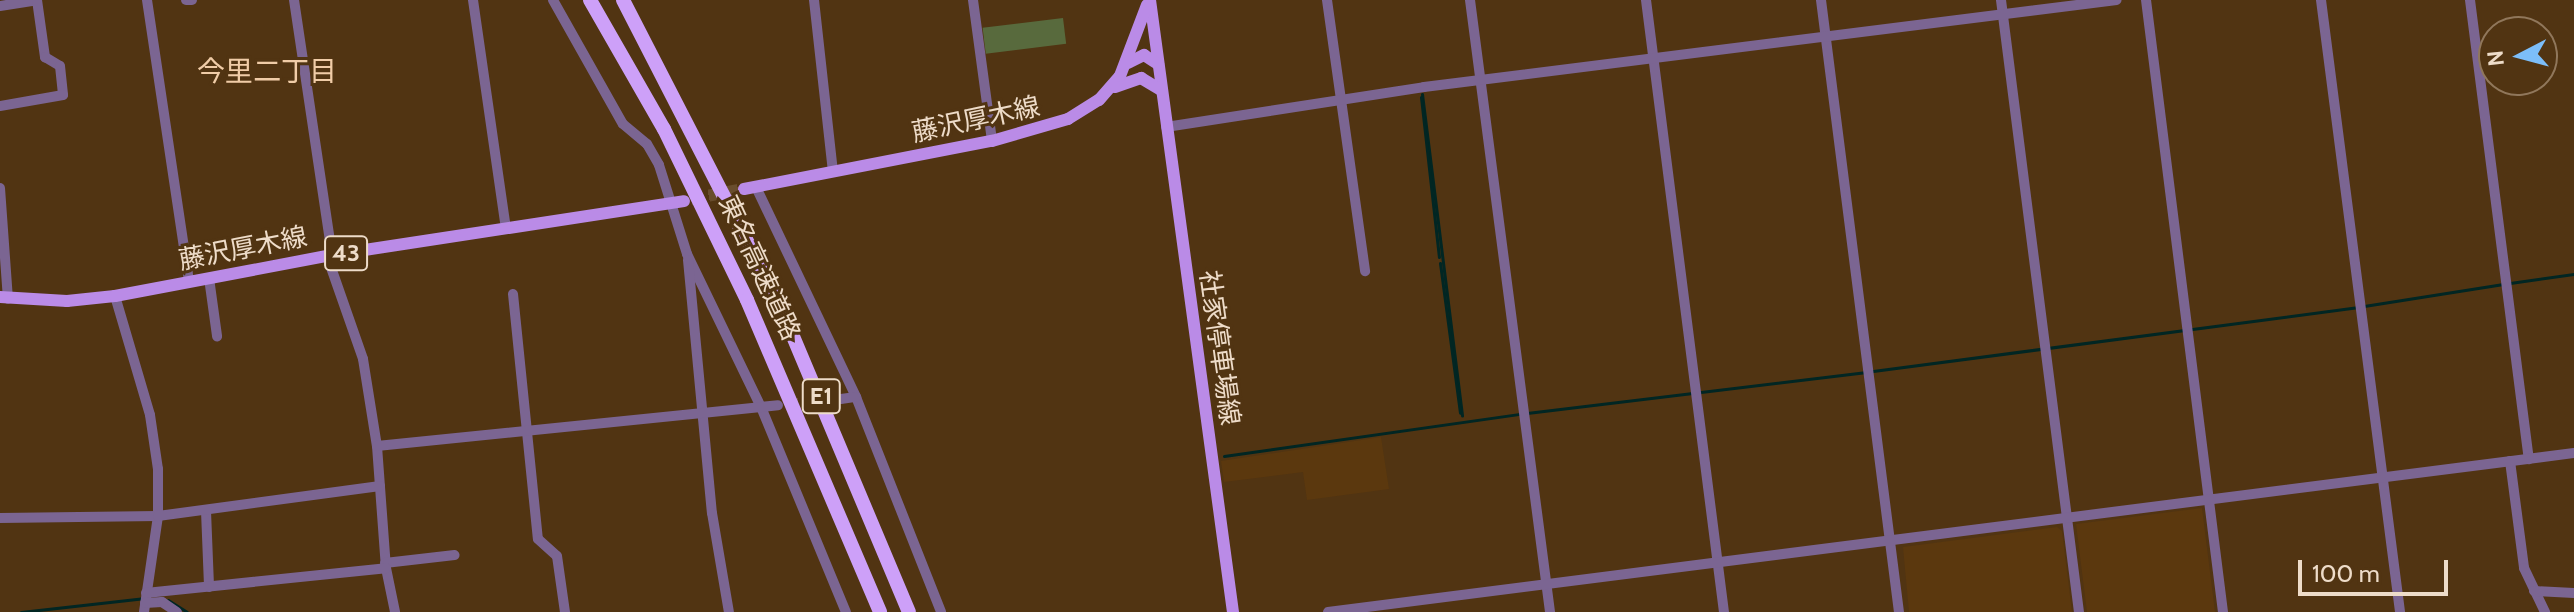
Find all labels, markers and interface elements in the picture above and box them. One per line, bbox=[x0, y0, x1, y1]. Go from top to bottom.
north arrow bbox=[2478, 16, 2558, 96]
text: N bbox=[2481, 49, 2510, 68]
district label: 今里二丁目 bbox=[197, 54, 337, 88]
street label: 藤沢厚木線 bbox=[909, 91, 1043, 149]
street label: 東名高速道路 bbox=[712, 191, 806, 345]
street label: 藤沢厚木線 bbox=[176, 221, 310, 277]
road number: 43 bbox=[324, 233, 368, 273]
street label: 社家停車場線 bbox=[1193, 269, 1245, 427]
road number: E1 bbox=[801, 376, 841, 416]
scale bar bbox=[2302, 544, 2452, 594]
text: 100 m bbox=[2312, 559, 2380, 588]

